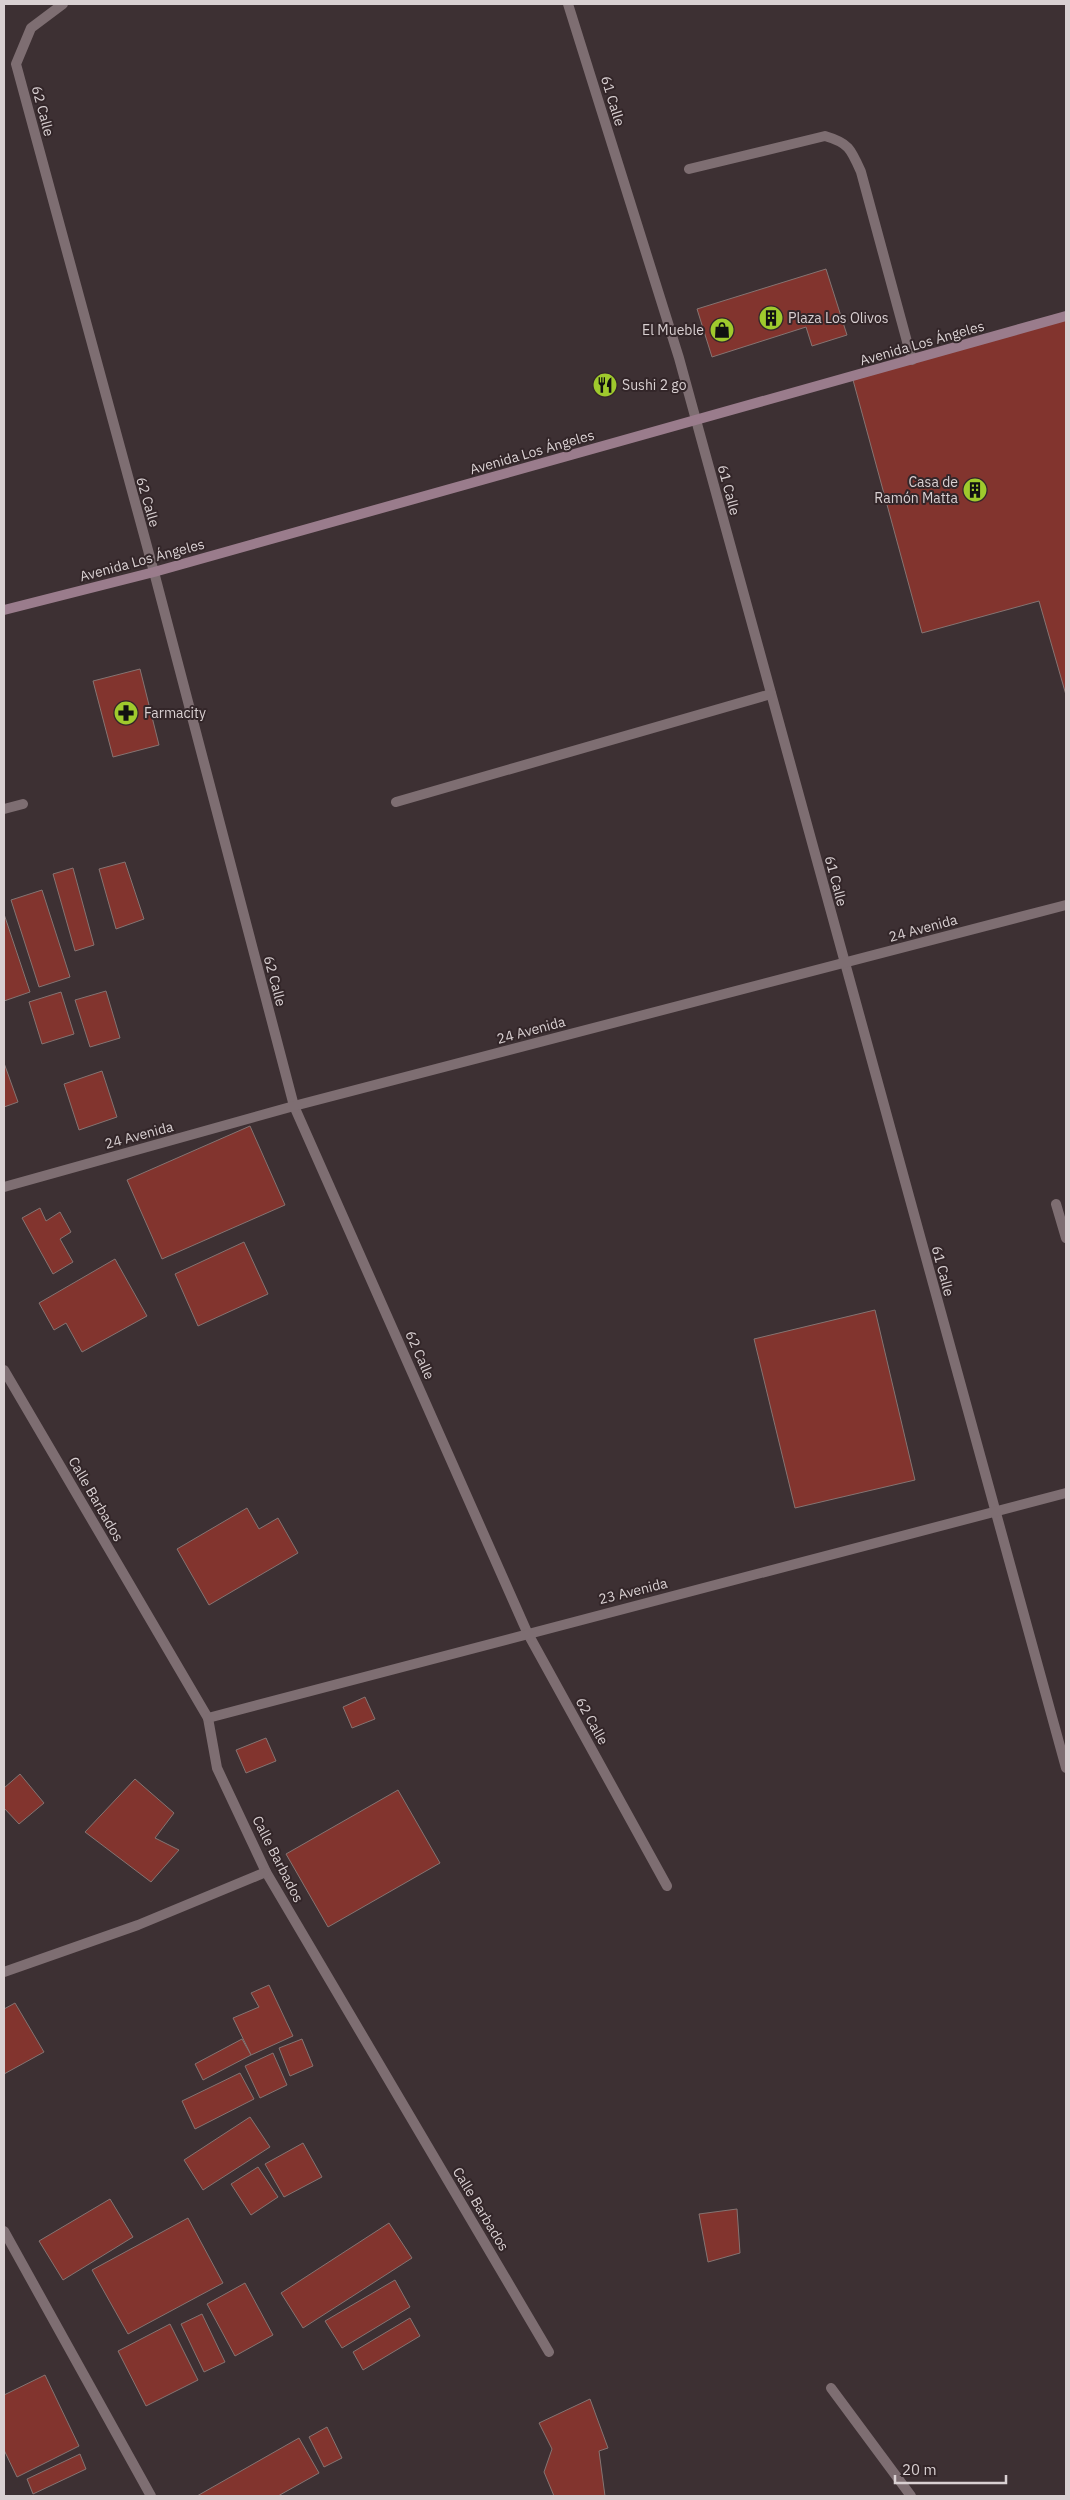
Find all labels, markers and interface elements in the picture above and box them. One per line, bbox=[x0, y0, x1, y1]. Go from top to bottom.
street label: 61 Calle bbox=[597, 74, 629, 129]
street label: 62 Calle bbox=[28, 84, 58, 139]
building icon: Plaza Los Olivos bbox=[758, 305, 784, 331]
place label: Plaza Los Olivos bbox=[788, 309, 889, 327]
street label: Avenida Los Ángeles bbox=[857, 316, 986, 369]
shop icon: El Mueble bbox=[709, 317, 735, 343]
place label: El Mueble bbox=[642, 321, 704, 339]
restaurant icon: Sushi 2 go bbox=[592, 372, 618, 398]
place label: Sushi 2 go bbox=[622, 376, 687, 394]
street label: Avenida Los Ángeles bbox=[467, 425, 596, 478]
street label: 61 Calle bbox=[714, 463, 744, 518]
place label: Casa de Ramón Matta bbox=[874, 473, 959, 507]
street label: 62 Calle bbox=[132, 475, 164, 530]
building icon: Casa de Ramón Matta bbox=[962, 477, 988, 503]
street label: Avenida Los Ángeles bbox=[77, 534, 207, 585]
pharmacy icon: Farmacity bbox=[113, 700, 139, 726]
place label: Farmacity bbox=[144, 704, 206, 722]
street label: 61 Calle bbox=[821, 854, 851, 909]
street label: 24 Avenida bbox=[887, 910, 960, 946]
street label: 62 Calle bbox=[260, 954, 290, 1009]
street label: 24 Avenida bbox=[495, 1012, 568, 1048]
street label: 24 Avenida bbox=[103, 1117, 176, 1153]
street label: 61 Calle bbox=[928, 1244, 958, 1299]
street label: 62 Calle bbox=[401, 1328, 439, 1382]
street label: Calle Barbados bbox=[64, 1453, 128, 1545]
street label: 23 Avenida bbox=[597, 1574, 670, 1608]
street label: 62 Calle bbox=[572, 1694, 613, 1748]
street label: Calle Barbados bbox=[248, 1813, 308, 1905]
street label: Calle Barbados bbox=[449, 2164, 513, 2254]
scale bar bbox=[895, 2452, 1006, 2484]
text: 20 m bbox=[902, 2460, 937, 2479]

